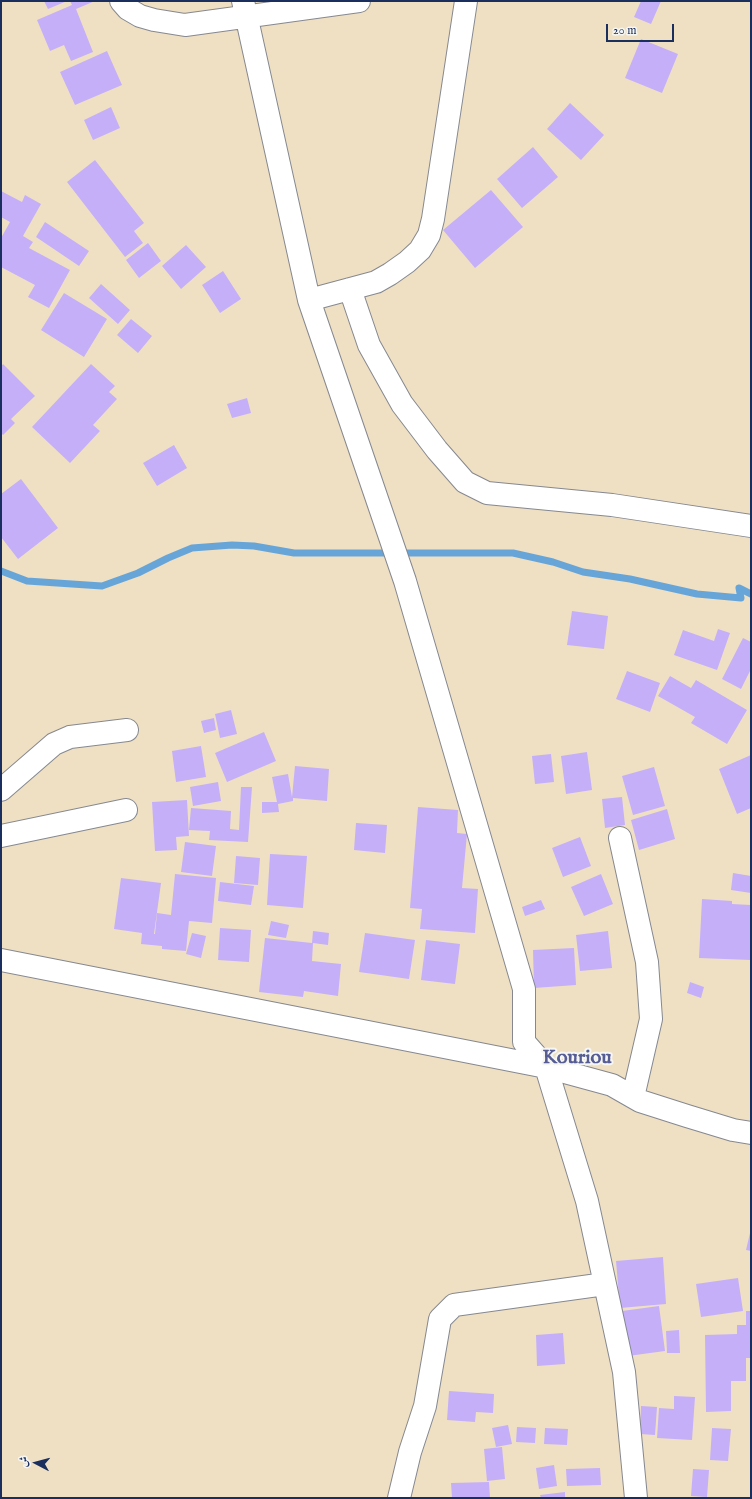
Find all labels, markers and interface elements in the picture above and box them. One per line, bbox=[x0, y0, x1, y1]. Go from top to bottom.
scale bar bbox=[608, 16, 676, 42]
text: 20 m bbox=[613, 23, 636, 38]
district label: Kouriou bbox=[542, 1047, 612, 1071]
north arrow bbox=[16, 1443, 56, 1483]
text: ش bbox=[17, 1456, 32, 1468]

